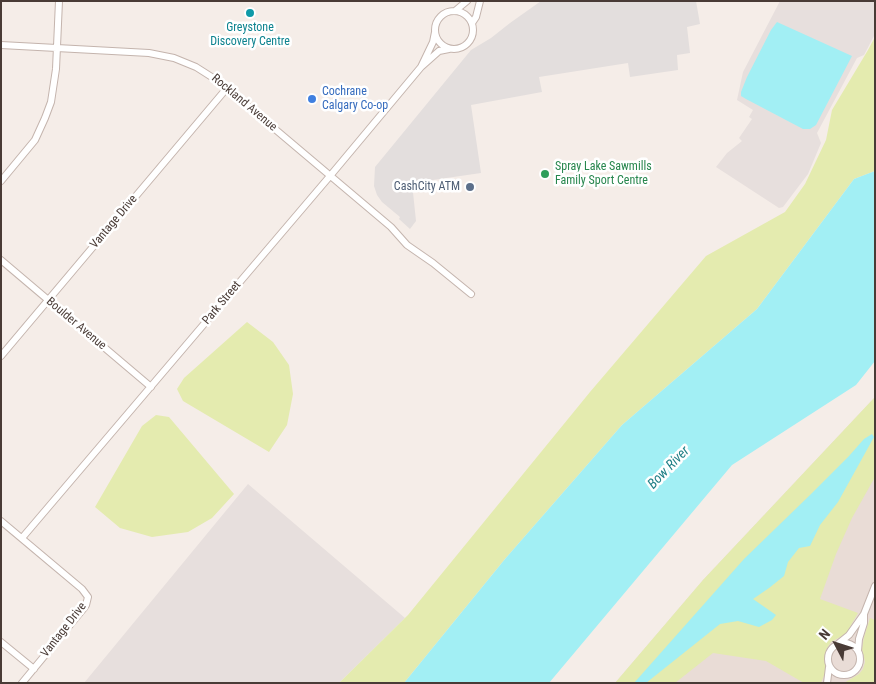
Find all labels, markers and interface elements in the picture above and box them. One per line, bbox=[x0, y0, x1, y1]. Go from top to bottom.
marker: Greystone Discovery Centre bbox=[244, 7, 256, 19]
place label: Greystone Discovery Centre bbox=[210, 21, 290, 49]
street label: Rockland Avenue bbox=[208, 71, 280, 135]
place label: Cochrane Calgary Co-op bbox=[322, 85, 388, 113]
marker: Cochrane Calgary Co-op bbox=[306, 93, 318, 105]
place label: Spray Lake Sawmills Family Sport Centre bbox=[555, 160, 652, 188]
marker: Spray Lake Sawmills Family Sport Centre bbox=[539, 168, 551, 180]
place label: CashCity ATM bbox=[394, 180, 460, 194]
marker: CashCity ATM bbox=[464, 181, 476, 193]
street label: Vantage Drive bbox=[87, 192, 141, 252]
street label: Park Street bbox=[200, 278, 244, 328]
street label: Boulder Avenue bbox=[43, 295, 109, 353]
water label: Bow River bbox=[645, 443, 693, 493]
street label: Vantage Drive bbox=[38, 600, 90, 660]
north arrow bbox=[811, 619, 861, 669]
text: N bbox=[816, 626, 833, 643]

